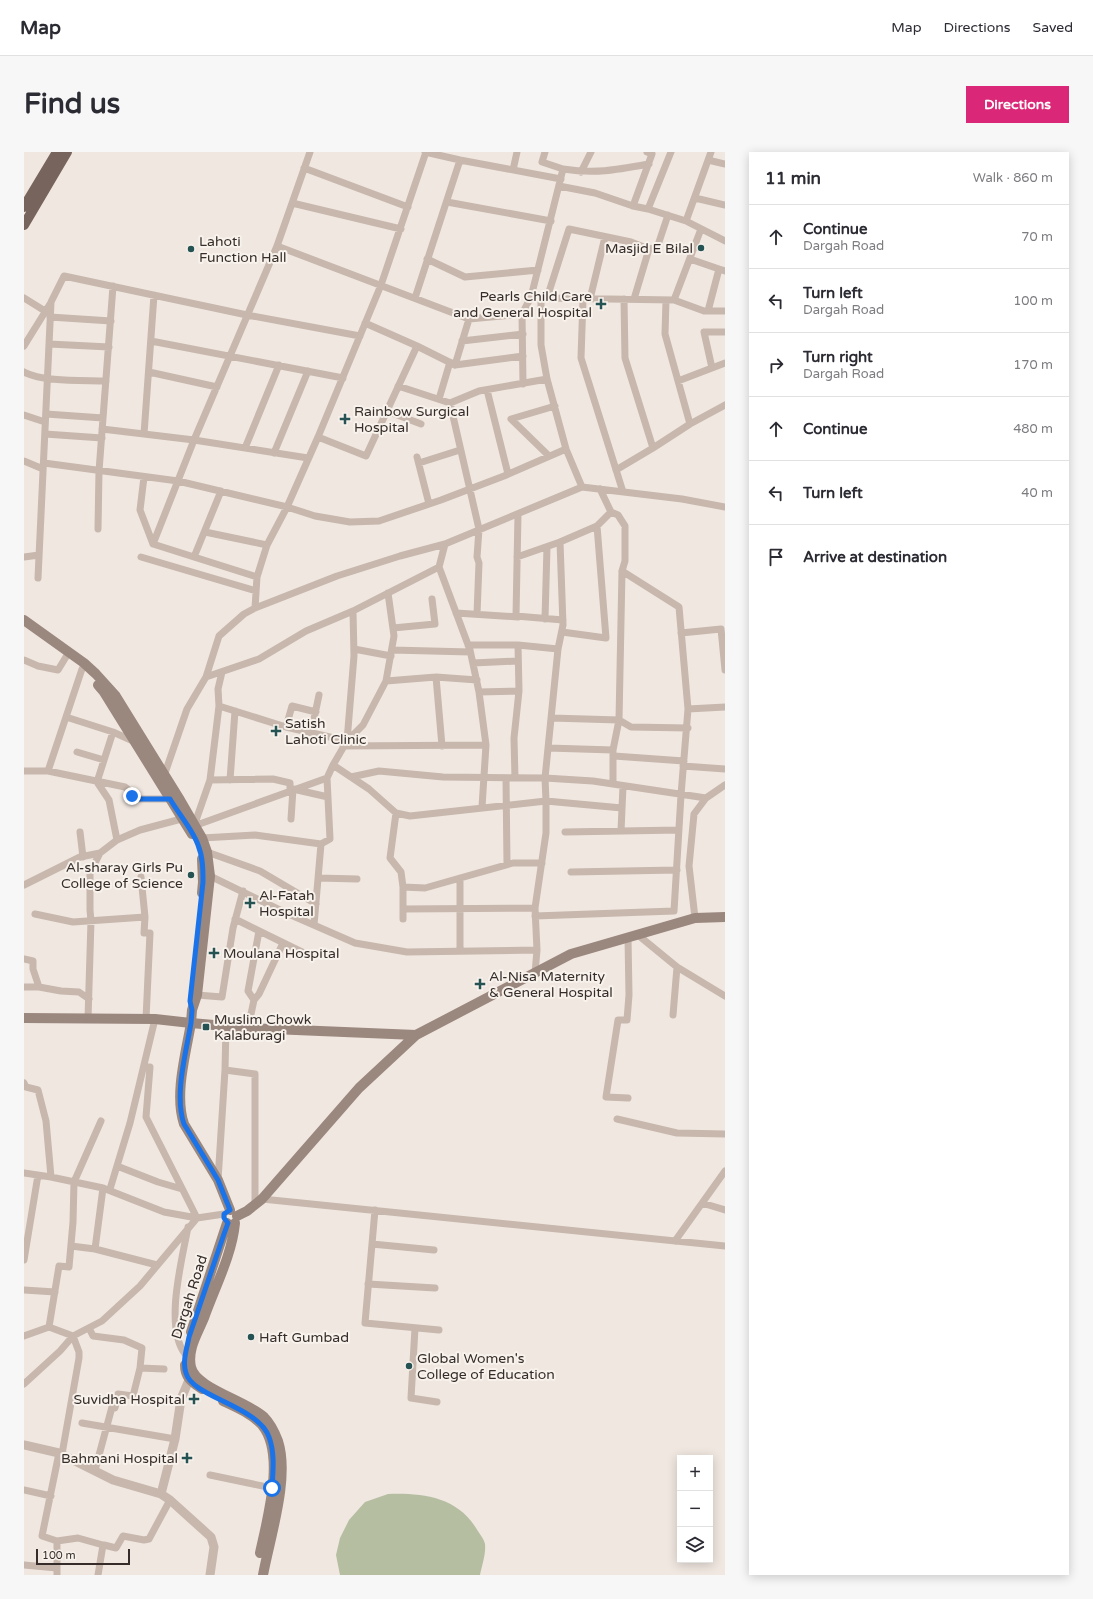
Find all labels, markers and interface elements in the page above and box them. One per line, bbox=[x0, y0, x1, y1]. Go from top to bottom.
text: Map bbox=[20, 17, 61, 39]
text: Map bbox=[891, 19, 922, 36]
text: Directions bbox=[944, 19, 1011, 36]
text: Saved bbox=[1033, 19, 1073, 36]
button: Directions bbox=[966, 86, 1069, 123]
text: Find us bbox=[24, 87, 120, 121]
text: 11 min bbox=[765, 168, 821, 189]
text: Walk · 860 m bbox=[973, 170, 1053, 186]
text: Continue bbox=[803, 220, 867, 238]
icon: ahead bbox=[765, 226, 787, 248]
text: 70 m bbox=[1021, 229, 1053, 245]
place label: Lahoti Function Hall bbox=[199, 233, 286, 266]
text: Dargah Road bbox=[803, 238, 884, 254]
place label: Masjid E Bilal bbox=[605, 240, 693, 257]
marker: Masjid E Bilal bbox=[696, 243, 706, 253]
marker: Lahoti Function Hall bbox=[186, 244, 196, 254]
text: Turn left bbox=[803, 284, 863, 302]
place label: Pearls Child Care and General Hospital bbox=[453, 288, 592, 321]
icon: left bbox=[765, 290, 787, 312]
text: 100 m bbox=[1013, 293, 1053, 309]
marker: Pearls Child Care and General Hospital bbox=[595, 298, 607, 310]
text: Dargah Road bbox=[803, 302, 884, 318]
text: Turn right bbox=[803, 348, 873, 366]
icon: right bbox=[765, 354, 787, 376]
text: 170 m bbox=[1013, 357, 1053, 373]
text: Dargah Road bbox=[803, 366, 884, 382]
place label: Rainbow Surgical Hospital bbox=[354, 403, 469, 436]
marker: Rainbow Surgical Hospital bbox=[339, 413, 351, 425]
icon: ahead bbox=[765, 418, 787, 440]
text: Continue bbox=[803, 420, 867, 438]
text: 480 m bbox=[1013, 421, 1053, 437]
icon: left bbox=[765, 482, 787, 504]
text: Turn left bbox=[803, 484, 863, 502]
text: 40 m bbox=[1021, 485, 1053, 501]
icon: arrive bbox=[765, 546, 787, 568]
text: Arrive at destination bbox=[803, 548, 947, 566]
place label: Satish Lahoti Clinic bbox=[285, 715, 367, 748]
marker: Satish Lahoti Clinic bbox=[270, 725, 282, 737]
route end bbox=[123, 787, 141, 805]
place label: Al-sharay Girls Pu College of Science bbox=[61, 859, 183, 892]
marker: Al-sharay Girls Pu College of Science bbox=[186, 870, 196, 880]
place label: Al-Fatah Hospital bbox=[259, 887, 315, 920]
marker: Al-Fatah Hospital bbox=[244, 897, 256, 909]
place label: Moulana Hospital bbox=[223, 945, 339, 962]
marker: Moulana Hospital bbox=[208, 947, 220, 959]
place label: Al-Nisa Maternity & General Hospital bbox=[489, 968, 613, 1001]
marker: Al-Nisa Maternity & General Hospital bbox=[474, 978, 486, 990]
place label: Muslim Chowk Kalaburagi bbox=[214, 1011, 312, 1044]
marker: Muslim Chowk Kalaburagi bbox=[201, 1022, 211, 1032]
street label: Dargah Road bbox=[168, 1253, 211, 1341]
place label: Haft Gumbad bbox=[259, 1329, 349, 1346]
marker: Haft Gumbad bbox=[246, 1332, 256, 1342]
place label: Global Women's College of Education bbox=[417, 1350, 555, 1383]
marker: Global Women's College of Education bbox=[404, 1361, 414, 1371]
place label: Suvidha Hospital bbox=[74, 1391, 185, 1408]
marker: Suvidha Hospital bbox=[188, 1393, 200, 1405]
place label: Bahmani Hospital bbox=[61, 1450, 178, 1467]
marker: Bahmani Hospital bbox=[181, 1452, 193, 1464]
map controls bbox=[677, 1455, 713, 1563]
button: + bbox=[677, 1455, 713, 1491]
route start bbox=[263, 1479, 281, 1497]
button: − bbox=[677, 1491, 713, 1527]
button: layers bbox=[677, 1527, 713, 1563]
scale bar bbox=[36, 1547, 130, 1566]
text: 100 m bbox=[42, 1549, 76, 1562]

